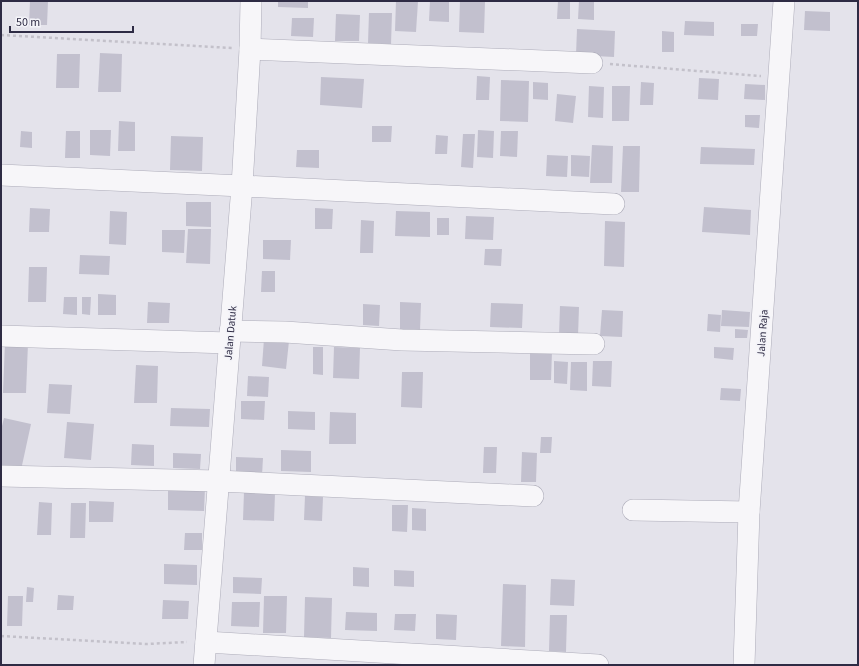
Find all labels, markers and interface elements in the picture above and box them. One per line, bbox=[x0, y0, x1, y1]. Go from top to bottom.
scale bar bbox=[10, 8, 133, 34]
text: 50 m bbox=[16, 14, 40, 31]
street label: Jalan Datuk bbox=[221, 305, 240, 361]
street label: Jalan Raja bbox=[753, 309, 772, 357]

